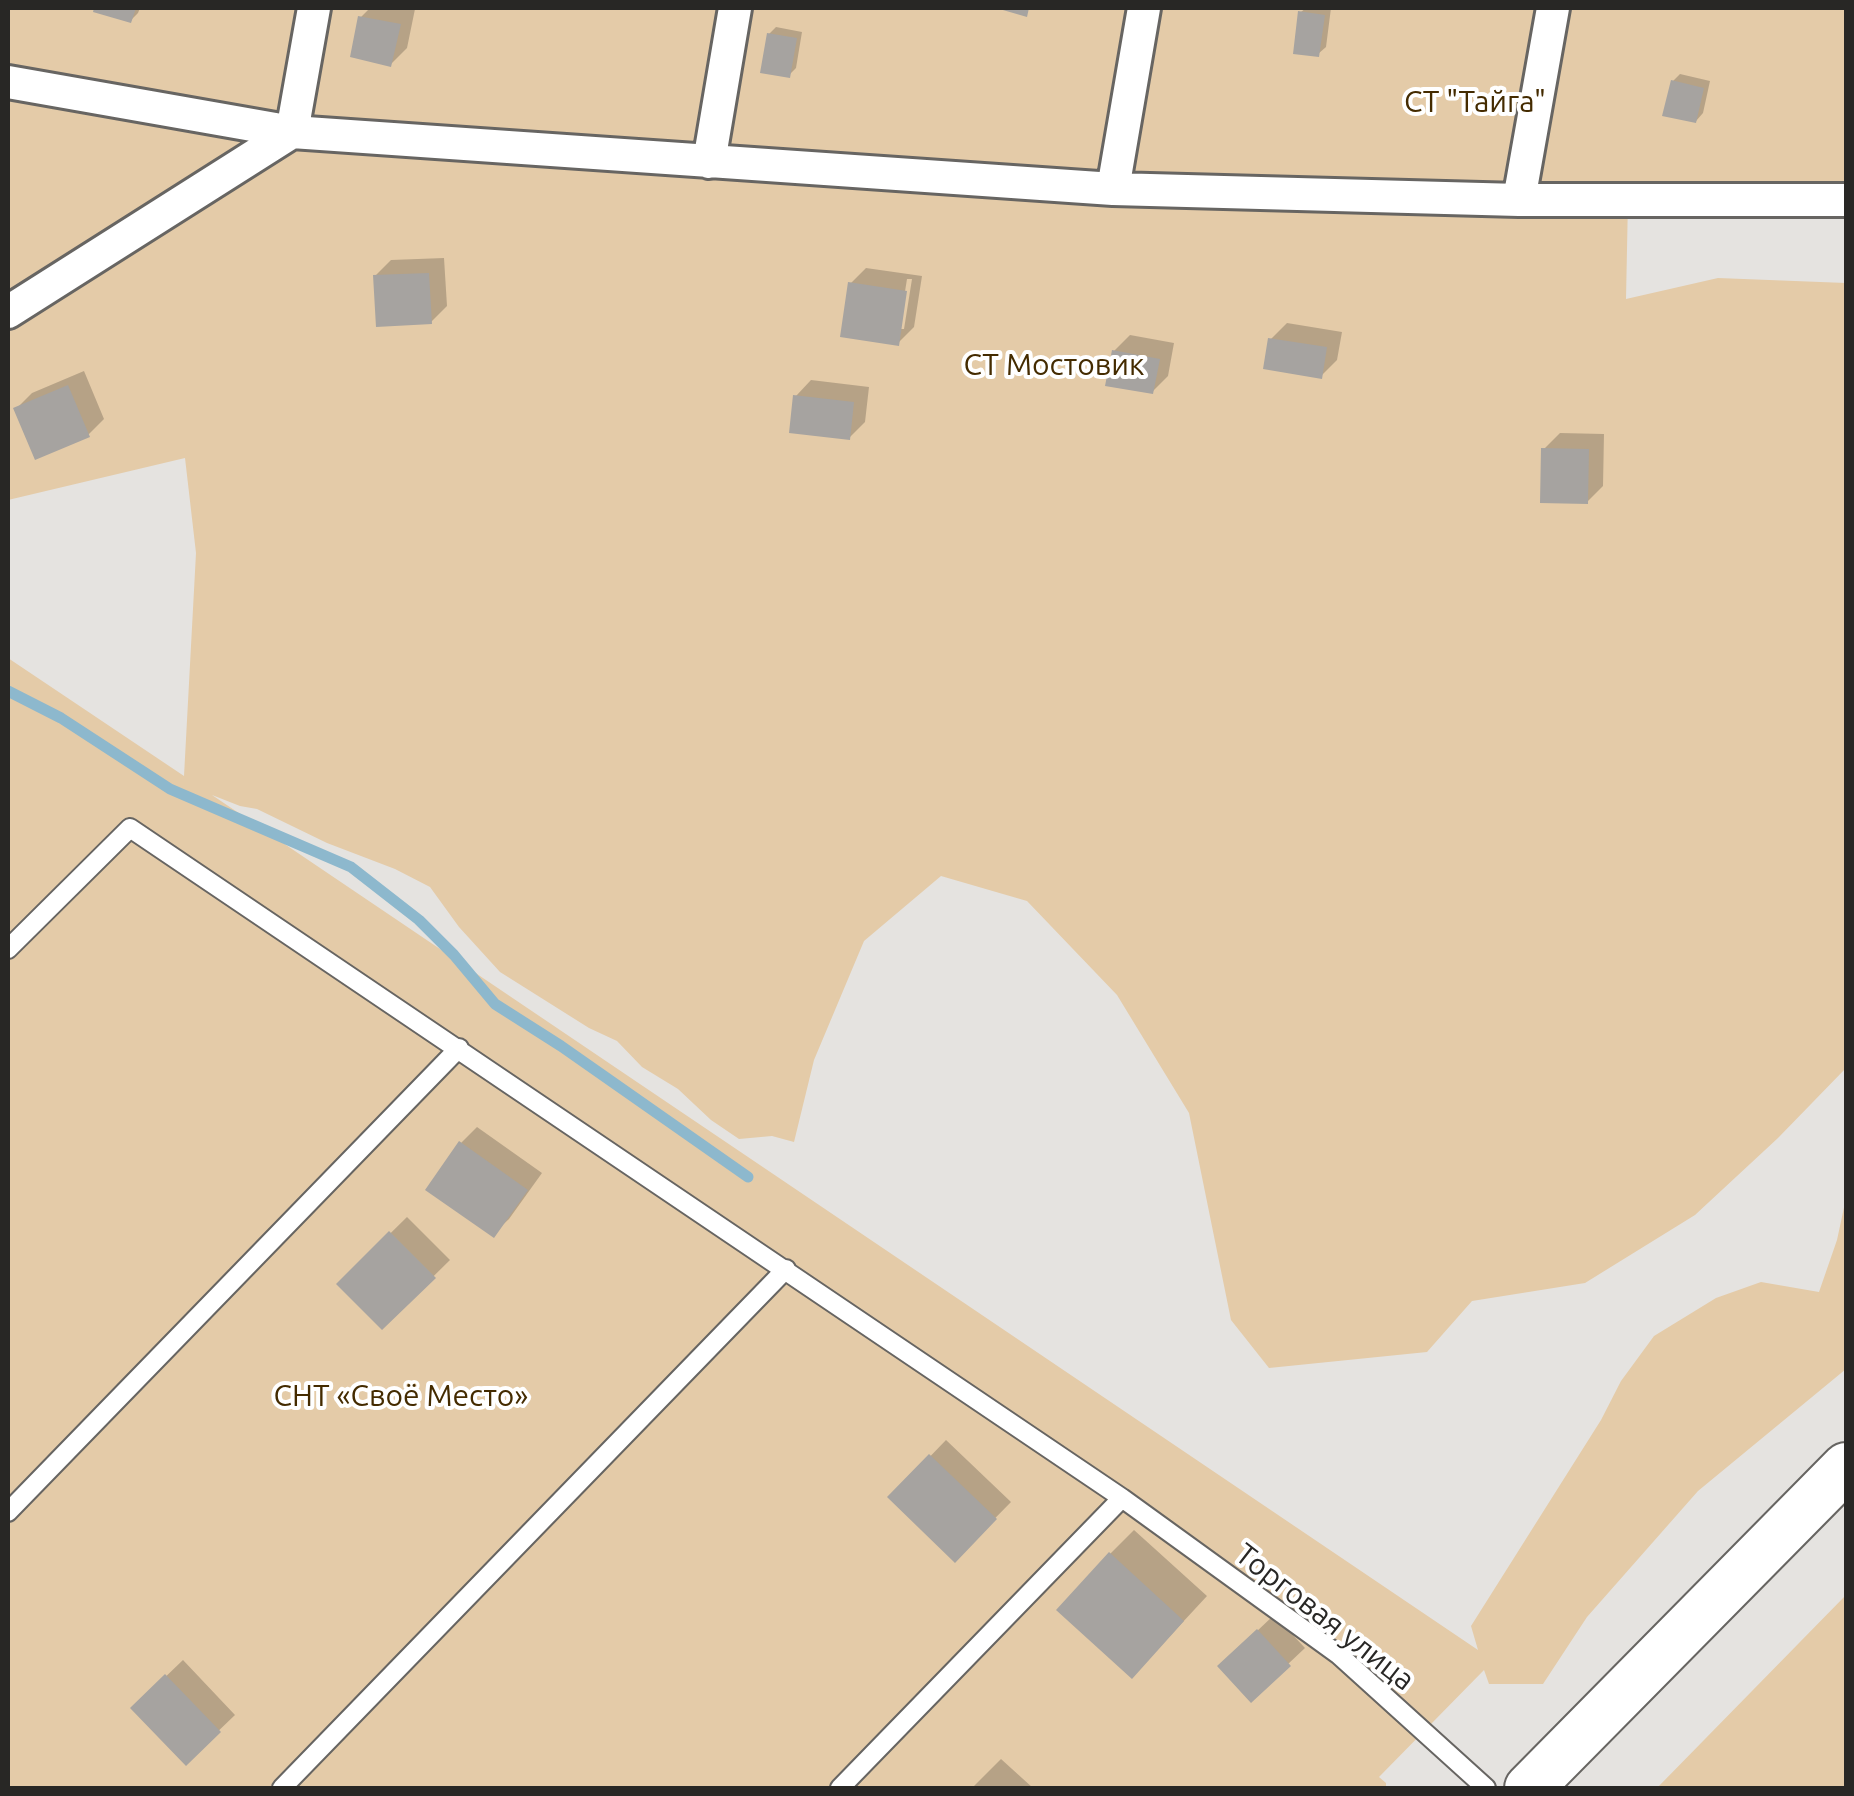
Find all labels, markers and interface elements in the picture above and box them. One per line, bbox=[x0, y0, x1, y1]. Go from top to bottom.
park label: СТ "Тайга" bbox=[1404, 84, 1546, 120]
park label: СТ Мостовик bbox=[964, 347, 1144, 383]
park label: СНТ «Своё Место» bbox=[274, 1378, 528, 1414]
street label: Торговая улица bbox=[1228, 1536, 1422, 1698]

